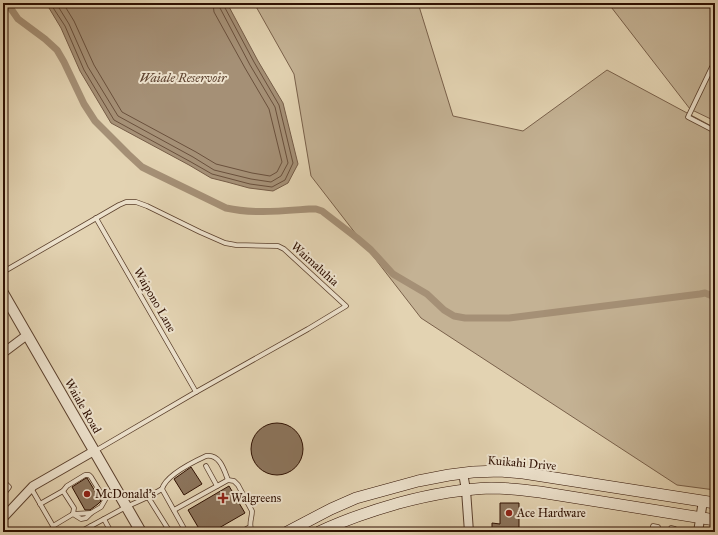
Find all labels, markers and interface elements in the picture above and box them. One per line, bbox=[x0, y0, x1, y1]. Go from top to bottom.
water label: Waiale Reservoir bbox=[139, 70, 227, 86]
street label: Waimaluhia bbox=[288, 239, 342, 290]
street label: Waipono Lane bbox=[131, 265, 179, 335]
street label: Waiale Road bbox=[62, 376, 104, 436]
street label: Kuikahi Drive bbox=[487, 453, 557, 473]
place label: McDonald's bbox=[95, 487, 156, 501]
marker: McDonald's bbox=[82, 489, 92, 499]
place label: Walgreens bbox=[231, 491, 281, 506]
marker: Walgreens bbox=[218, 493, 228, 503]
place label: Ace Hardware bbox=[516, 506, 586, 520]
marker: Ace Hardware bbox=[504, 508, 514, 518]

